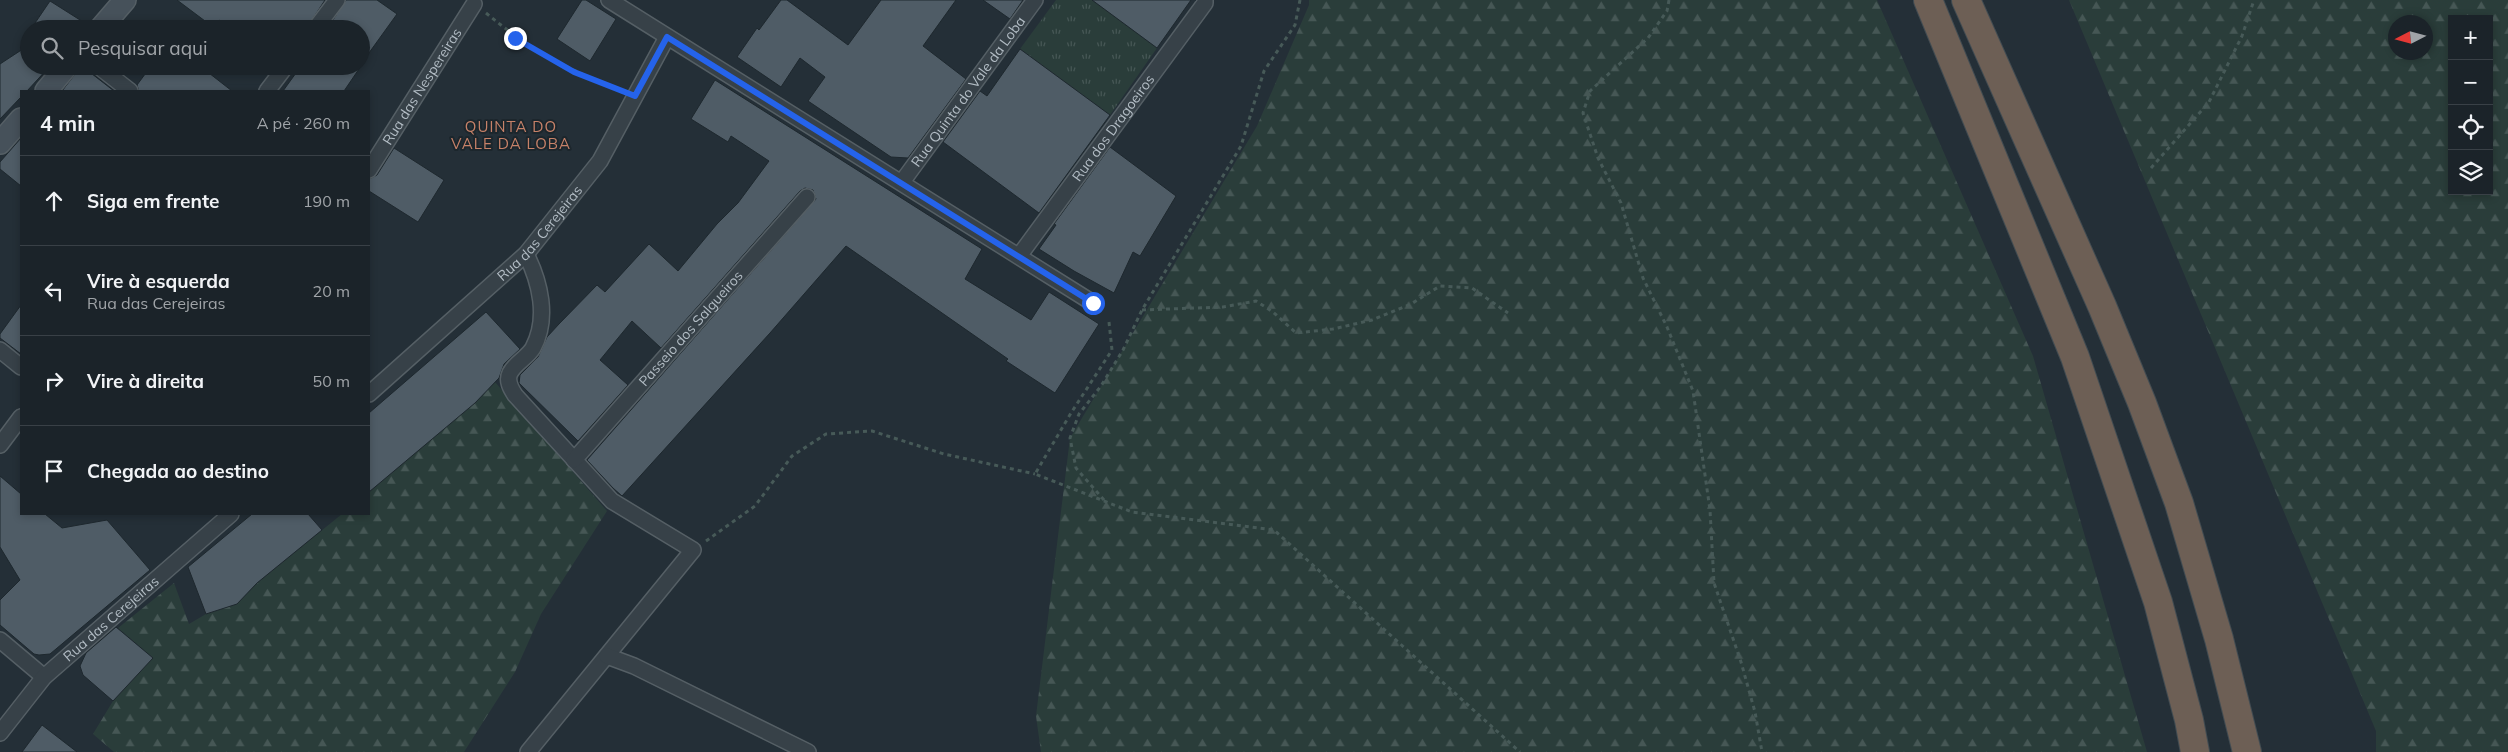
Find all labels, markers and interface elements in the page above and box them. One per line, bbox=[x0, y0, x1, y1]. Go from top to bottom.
street label: Rua Quinta do Vale da Loba bbox=[907, 13, 1029, 170]
north arrow bbox=[2388, 15, 2433, 60]
map controls bbox=[2448, 15, 2493, 195]
button: + bbox=[2448, 15, 2493, 60]
search box bbox=[20, 20, 370, 75]
street label: Rua das Nespereiras bbox=[378, 25, 466, 148]
route end bbox=[504, 27, 527, 50]
icon: search bbox=[38, 34, 66, 62]
text: Pesquisar aqui bbox=[78, 36, 208, 60]
button: − bbox=[2448, 60, 2493, 105]
street label: Rua dos Dragoeiros bbox=[1068, 71, 1158, 185]
button: locate bbox=[2448, 105, 2493, 150]
text: 4 min bbox=[40, 110, 95, 136]
text: A pé · 260 m bbox=[257, 113, 350, 133]
district label: QUINTA DO VALE DA LOBA bbox=[451, 117, 571, 153]
button: layers bbox=[2448, 150, 2493, 195]
street label: Rua das Cerejeiras bbox=[493, 182, 586, 285]
icon: ahead bbox=[40, 187, 68, 215]
text: Siga em frente bbox=[87, 189, 219, 213]
text: 190 m bbox=[303, 191, 350, 211]
street label: Passeio dos Salgueiros bbox=[635, 267, 747, 390]
text: Vire à esquerda bbox=[87, 269, 230, 293]
icon: left bbox=[40, 277, 68, 305]
text: 20 m bbox=[313, 281, 350, 301]
route start bbox=[1082, 292, 1105, 315]
text: Rua das Cerejeiras bbox=[87, 293, 225, 313]
icon: right bbox=[40, 367, 68, 395]
text: Vire à direita bbox=[87, 369, 204, 393]
text: 50 m bbox=[313, 371, 350, 391]
icon: arrive bbox=[40, 457, 68, 485]
text: Chegada ao destino bbox=[87, 459, 269, 483]
street label: Rua das Cerejeiras bbox=[59, 572, 163, 665]

